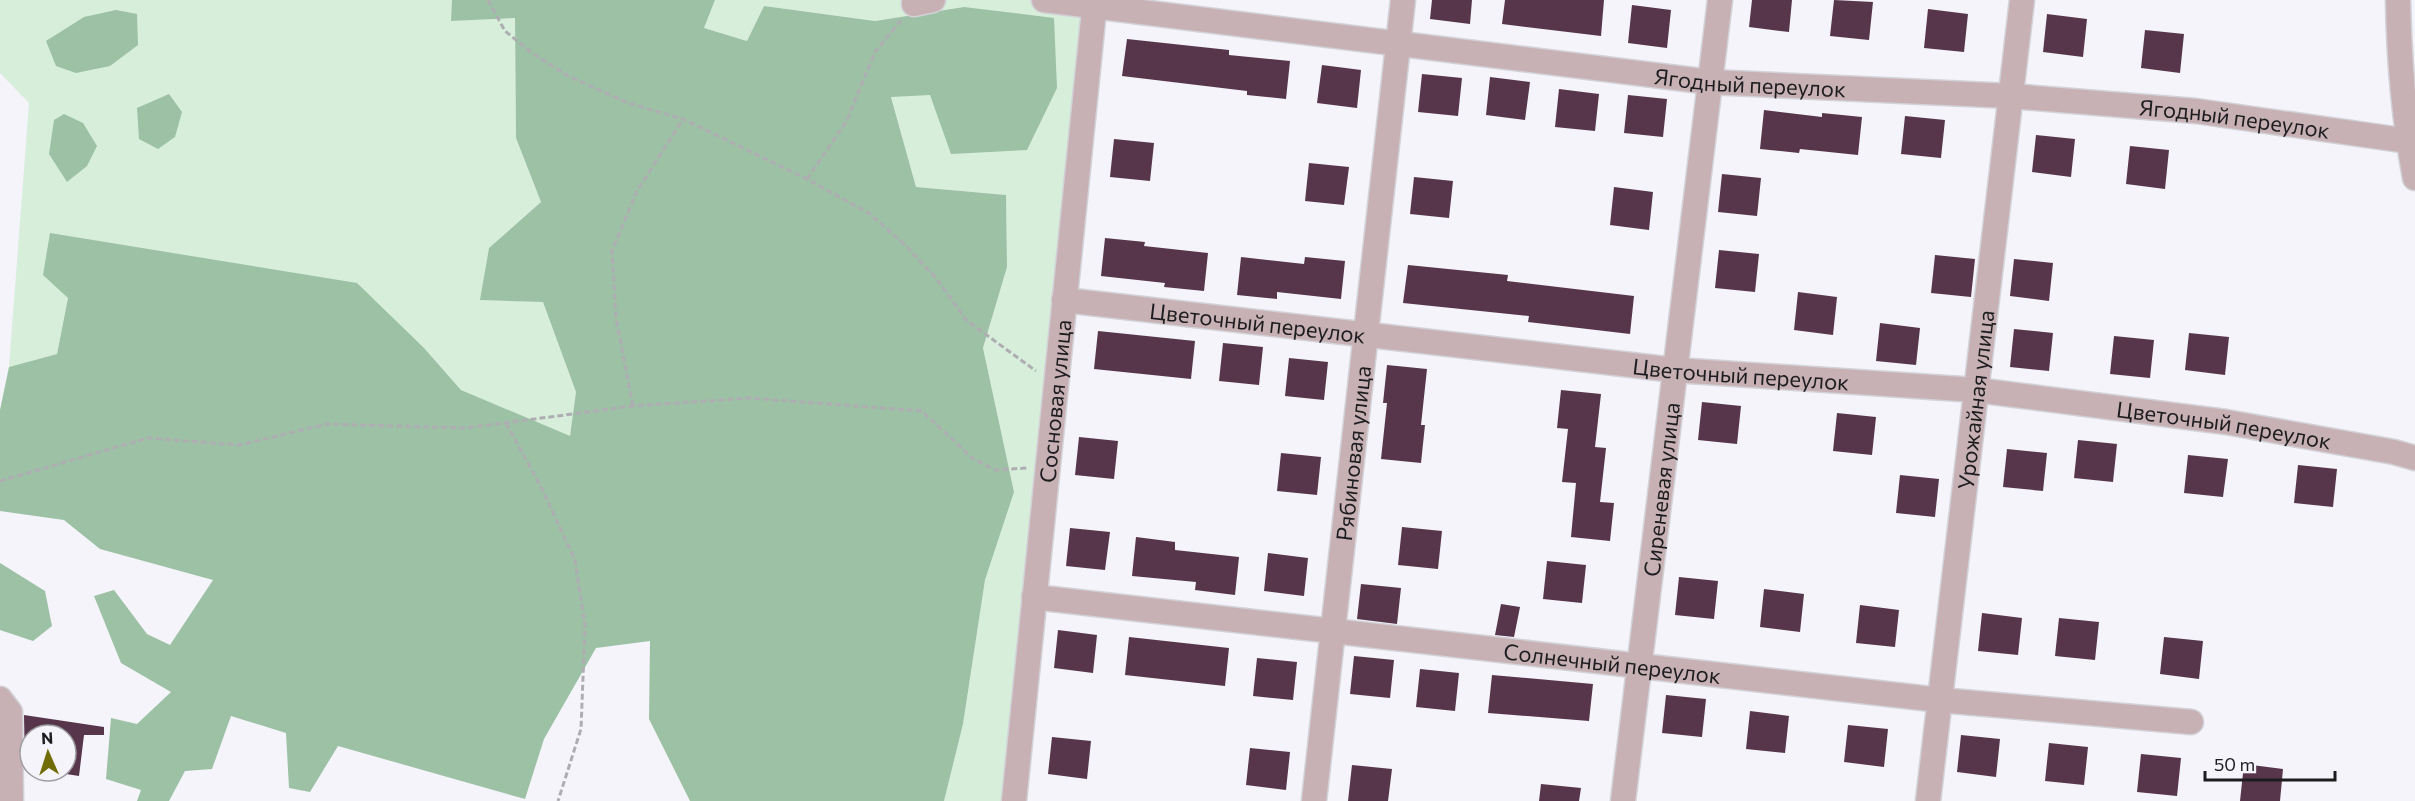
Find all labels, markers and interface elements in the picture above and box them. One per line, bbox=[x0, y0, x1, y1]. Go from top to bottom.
street label: Ягодный переулок bbox=[1653, 62, 1847, 102]
street label: Ягодный переулок bbox=[2138, 93, 2332, 143]
street label: Цветочный переулок bbox=[1148, 296, 1367, 348]
street label: Урожайная улица bbox=[1951, 309, 1999, 491]
street label: Сосновая улица bbox=[1033, 318, 1076, 484]
street label: Цветочный переулок bbox=[1631, 352, 1850, 395]
street label: Рябиновая улица bbox=[1330, 364, 1376, 542]
street label: Цветочный переулок bbox=[2115, 395, 2334, 454]
street label: Сиреневая улица bbox=[1637, 401, 1685, 578]
street label: Солнечный переулок bbox=[1502, 637, 1723, 689]
north arrow bbox=[18, 723, 78, 783]
text: N bbox=[41, 728, 54, 747]
scale bar bbox=[2205, 744, 2336, 782]
text: 50 m bbox=[2214, 753, 2255, 775]

